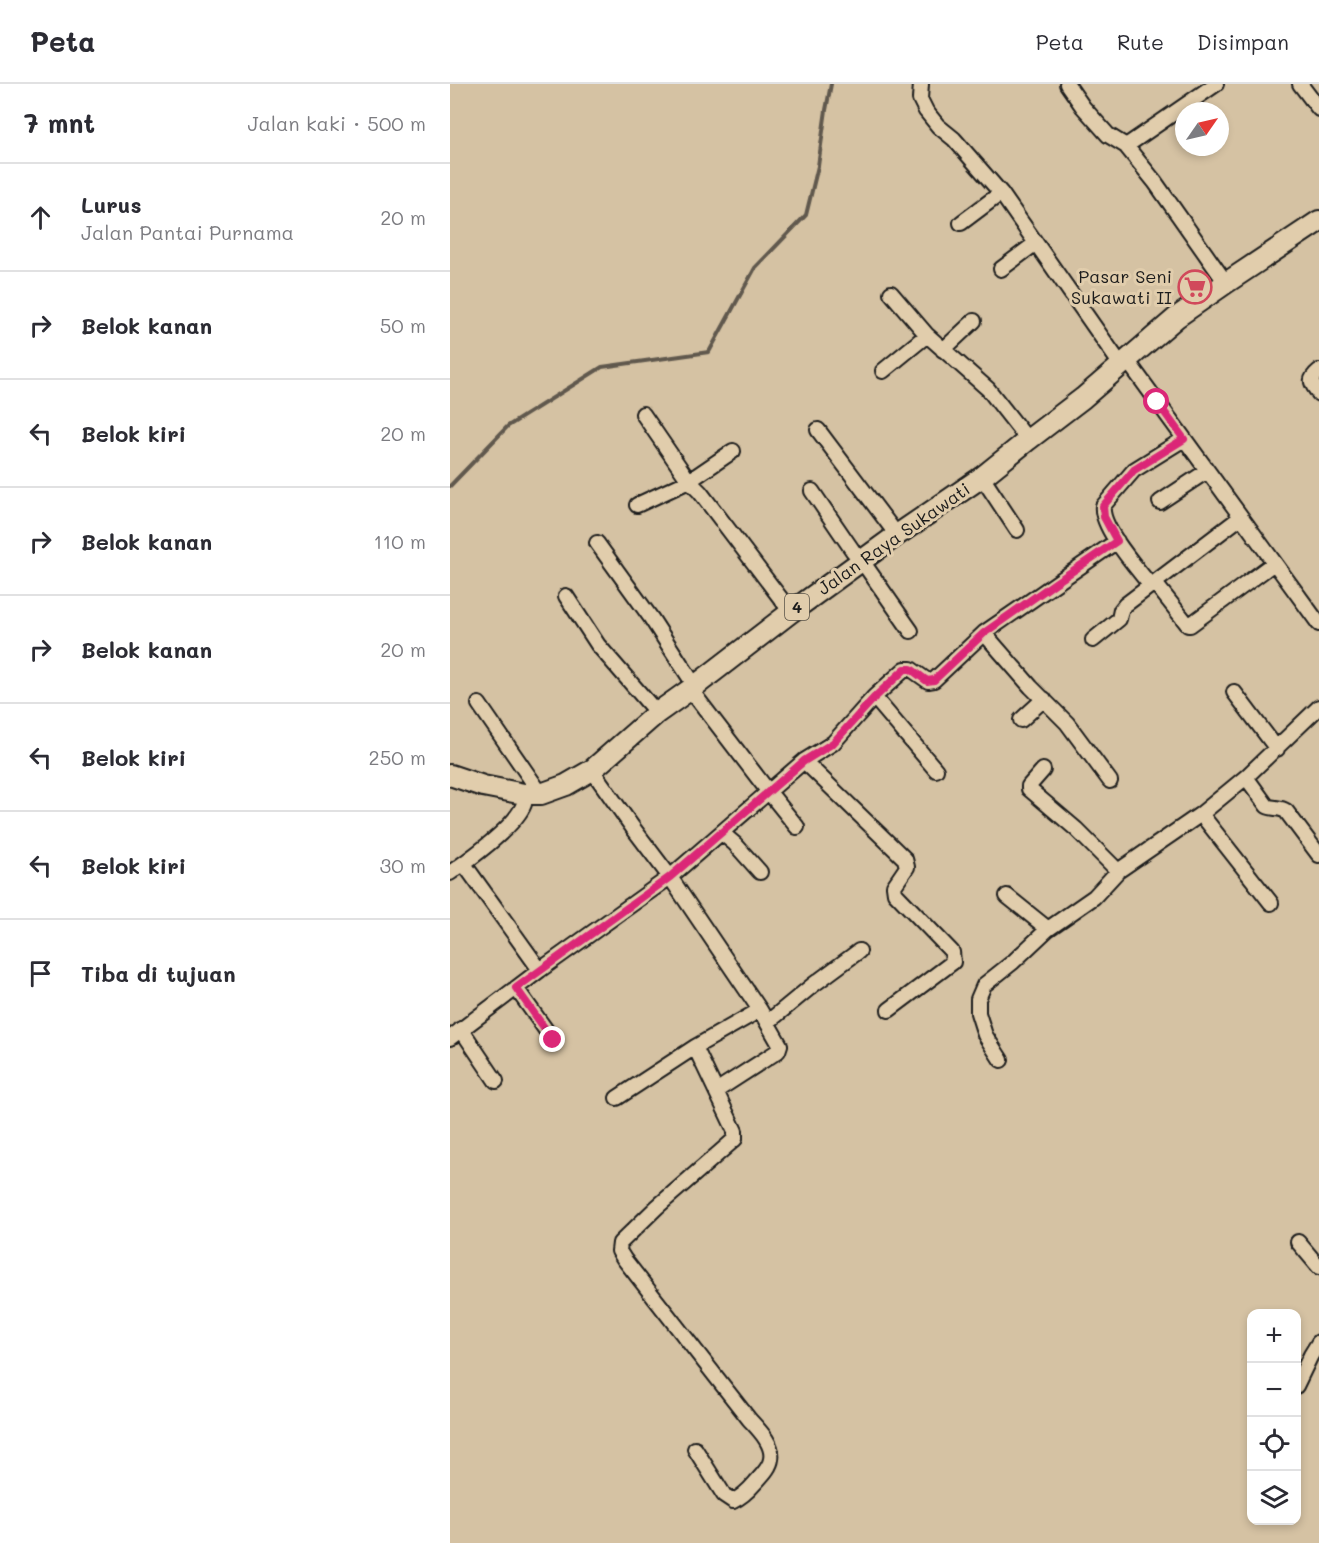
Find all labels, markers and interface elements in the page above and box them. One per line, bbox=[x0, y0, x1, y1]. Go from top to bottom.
text: Peta bbox=[30, 23, 95, 59]
text: Peta bbox=[1036, 28, 1084, 55]
text: Rute bbox=[1117, 28, 1164, 55]
text: Disimpan bbox=[1197, 28, 1289, 55]
north arrow bbox=[1175, 102, 1229, 156]
text: 7 mnt bbox=[24, 106, 95, 140]
text: Jalan kaki · 500 m bbox=[248, 110, 426, 136]
text: Lurus bbox=[81, 190, 142, 219]
icon: ahead bbox=[24, 201, 57, 234]
text: 20 m bbox=[380, 204, 426, 230]
text: Jalan Pantai Purnama bbox=[81, 219, 294, 245]
place label: Pasar Seni Sukawati II bbox=[1071, 264, 1172, 309]
supermarket icon: Pasar Seni Sukawati II bbox=[1177, 269, 1213, 305]
icon: right bbox=[24, 309, 57, 342]
text: Belok kanan bbox=[81, 311, 212, 340]
text: 50 m bbox=[380, 312, 426, 338]
route start bbox=[1143, 388, 1169, 414]
icon: left bbox=[24, 417, 57, 450]
text: Belok kiri bbox=[81, 419, 186, 448]
text: 20 m bbox=[380, 420, 426, 446]
street label: Jalan Raya Sukawati bbox=[812, 476, 974, 600]
icon: right bbox=[24, 525, 57, 558]
text: Belok kanan bbox=[81, 527, 212, 556]
text: 110 m bbox=[373, 528, 426, 554]
road number: 4 bbox=[785, 594, 809, 620]
icon: right bbox=[24, 633, 57, 666]
text: Belok kanan bbox=[81, 635, 212, 664]
text: 20 m bbox=[380, 636, 426, 662]
icon: left bbox=[24, 741, 57, 774]
text: Belok kiri bbox=[81, 743, 186, 772]
text: 250 m bbox=[369, 744, 426, 770]
icon: left bbox=[24, 849, 57, 882]
text: Belok kiri bbox=[81, 851, 186, 880]
text: 30 m bbox=[380, 852, 426, 878]
icon: arrive bbox=[24, 957, 57, 990]
text: Tiba di tujuan bbox=[81, 959, 236, 988]
route end bbox=[539, 1026, 565, 1052]
map controls bbox=[1247, 1309, 1301, 1525]
button: + bbox=[1247, 1309, 1301, 1363]
button: − bbox=[1247, 1363, 1301, 1417]
button: locate bbox=[1247, 1417, 1301, 1471]
button: layers bbox=[1247, 1471, 1301, 1525]

